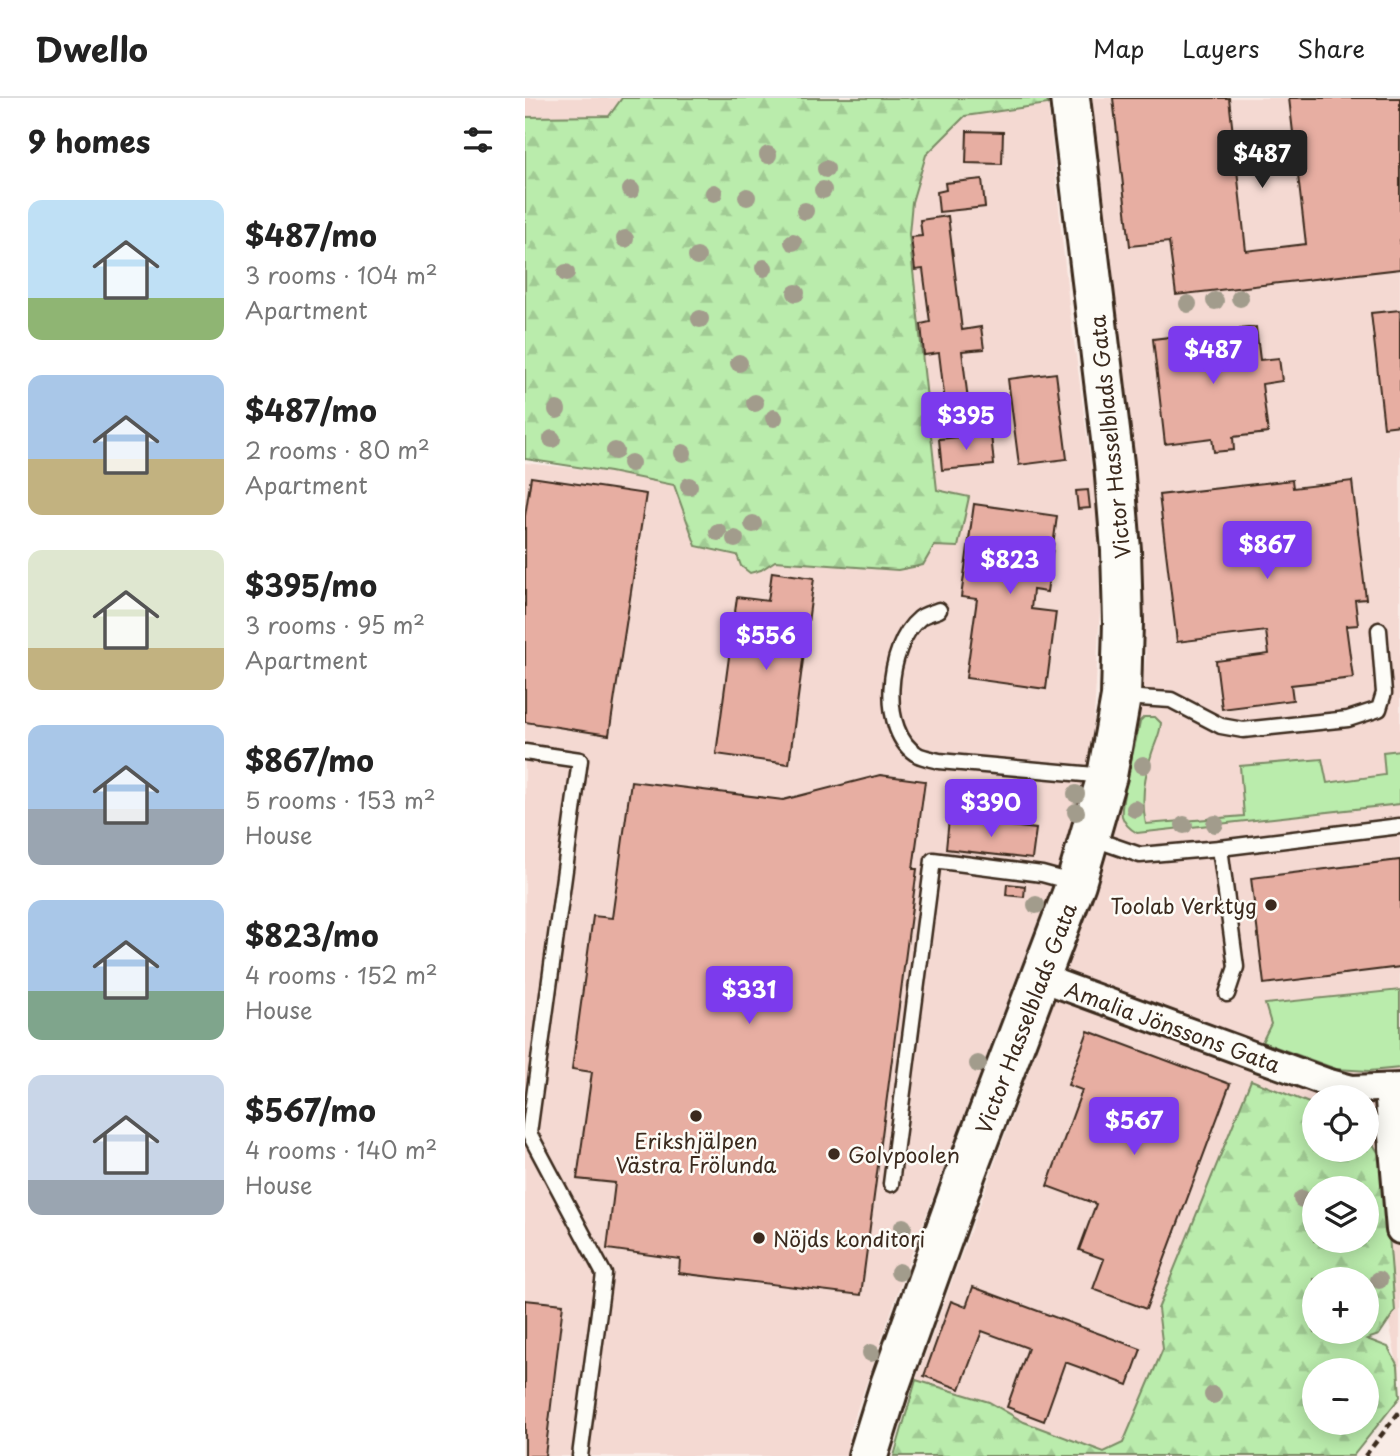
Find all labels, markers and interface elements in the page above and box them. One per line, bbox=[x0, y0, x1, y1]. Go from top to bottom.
text: Dwello bbox=[35, 23, 148, 73]
text: Map bbox=[1093, 30, 1144, 66]
text: Layers bbox=[1182, 30, 1259, 66]
text: Share bbox=[1297, 30, 1365, 66]
text: 9 homes bbox=[28, 118, 150, 163]
icon: filters bbox=[459, 121, 497, 159]
pin: $487 bbox=[1221, 130, 1303, 190]
text: $487 bbox=[1233, 135, 1291, 170]
text: $487/mo bbox=[245, 212, 377, 257]
icon: home bbox=[84, 228, 168, 312]
text: 3 rooms · 104 m² bbox=[245, 257, 438, 292]
text: Apartment bbox=[245, 292, 368, 327]
street label: Victor Hasselblads Gata bbox=[1080, 313, 1138, 560]
pin: $487 bbox=[1172, 327, 1254, 386]
text: $487 bbox=[1184, 331, 1242, 366]
text: $487/mo bbox=[245, 387, 377, 432]
pin: $395 bbox=[925, 392, 1007, 452]
text: $395 bbox=[937, 397, 995, 432]
icon: home bbox=[84, 403, 168, 487]
text: 2 rooms · 80 m² bbox=[245, 432, 430, 467]
text: Apartment bbox=[245, 467, 368, 502]
pin: $867 bbox=[1226, 522, 1308, 581]
text: $867 bbox=[1239, 526, 1295, 561]
pin: $823 bbox=[969, 536, 1051, 596]
text: $823 bbox=[981, 541, 1039, 576]
text: $395/mo bbox=[245, 562, 377, 607]
icon: home bbox=[84, 578, 168, 662]
text: 3 rooms · 95 m² bbox=[245, 607, 425, 642]
pin: $556 bbox=[725, 612, 807, 672]
text: $556 bbox=[736, 617, 796, 652]
text: Apartment bbox=[245, 642, 368, 677]
text: $867/mo bbox=[245, 737, 374, 782]
icon: home bbox=[84, 753, 168, 837]
pin: $390 bbox=[950, 780, 1032, 839]
text: 5 rooms · 153 m² bbox=[245, 782, 436, 817]
text: $390 bbox=[961, 784, 1021, 819]
text: House bbox=[245, 817, 312, 852]
place label: Toolab Verktyg bbox=[1110, 889, 1257, 921]
street label: Victor Hasselblads Gata bbox=[966, 897, 1084, 1138]
marker: Toolab Verktyg bbox=[1263, 897, 1279, 913]
text: $823/mo bbox=[245, 912, 379, 957]
icon: home bbox=[84, 928, 168, 1012]
text: 4 rooms · 152 m² bbox=[245, 957, 438, 992]
pin: $331 bbox=[708, 967, 790, 1026]
text: $331 bbox=[722, 971, 776, 1006]
street label: Amalia Jönssons Gata bbox=[1061, 972, 1286, 1080]
text: House bbox=[245, 992, 312, 1027]
map controls bbox=[1302, 1085, 1379, 1435]
button: locate bbox=[1302, 1085, 1379, 1162]
text: $567/mo bbox=[245, 1087, 376, 1132]
pin: $567 bbox=[1093, 1098, 1175, 1157]
text: $567 bbox=[1105, 1102, 1163, 1137]
icon: home bbox=[84, 1103, 168, 1187]
marker: Erikshjälpen Västra Frölunda bbox=[688, 1108, 704, 1124]
place label: Erikshjälpen Västra Frölunda bbox=[616, 1124, 776, 1180]
text: 4 rooms · 140 m² bbox=[245, 1132, 437, 1167]
place label: Golvpoolen bbox=[848, 1138, 960, 1170]
marker: Golvpoolen bbox=[826, 1146, 842, 1162]
text: House bbox=[245, 1167, 312, 1202]
button: layers bbox=[1302, 1176, 1379, 1253]
place label: Nöjds konditori bbox=[773, 1222, 925, 1254]
marker: Nöjds konditori bbox=[751, 1230, 767, 1246]
button: + bbox=[1302, 1267, 1379, 1344]
button: − bbox=[1302, 1358, 1379, 1435]

